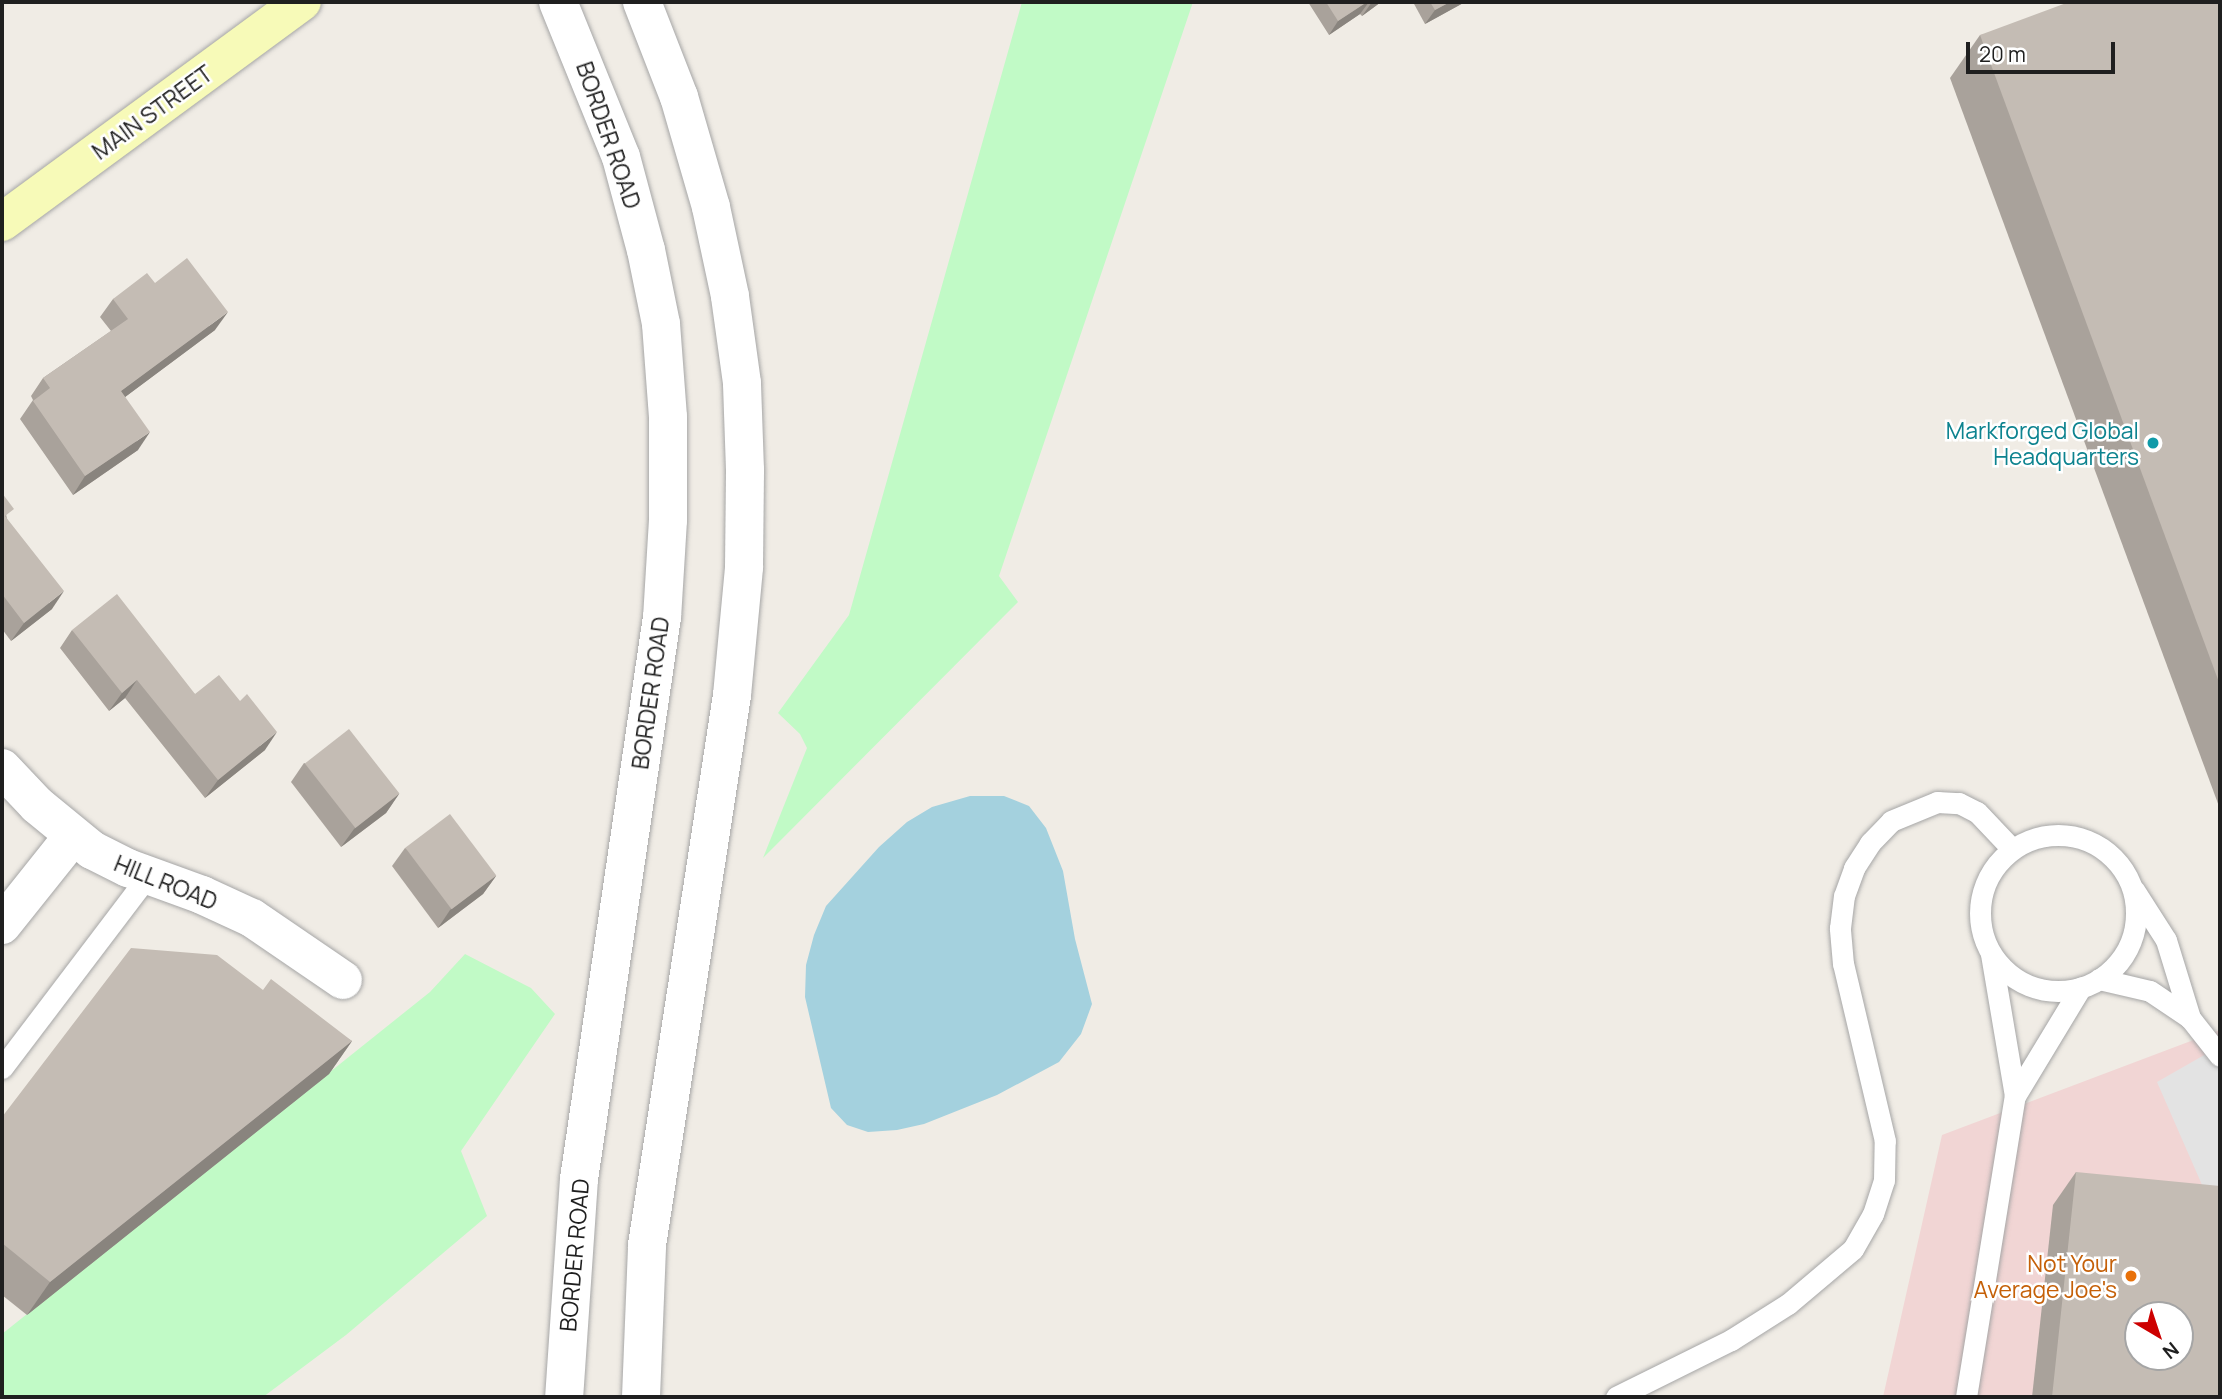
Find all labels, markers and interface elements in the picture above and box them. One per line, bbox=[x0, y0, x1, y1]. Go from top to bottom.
scale bar bbox=[1970, 28, 2119, 72]
text: 20 m bbox=[1979, 40, 2026, 68]
street label: BORDER ROAD bbox=[571, 58, 647, 212]
street label: MAIN STREET bbox=[86, 59, 218, 165]
place label: Markforged Global Headquarters bbox=[1946, 416, 2139, 470]
marker: Markforged Global Headquarters bbox=[2145, 435, 2161, 451]
street label: BORDER ROAD bbox=[626, 615, 674, 771]
street label: HILL ROAD bbox=[110, 849, 222, 915]
street label: BORDER ROAD bbox=[554, 1177, 594, 1333]
place label: Not Your Average Joe's bbox=[1974, 1249, 2117, 1303]
marker: Not Your Average Joe's bbox=[2123, 1268, 2139, 1284]
north arrow bbox=[2124, 1301, 2194, 1371]
text: N bbox=[2157, 1336, 2184, 1365]

